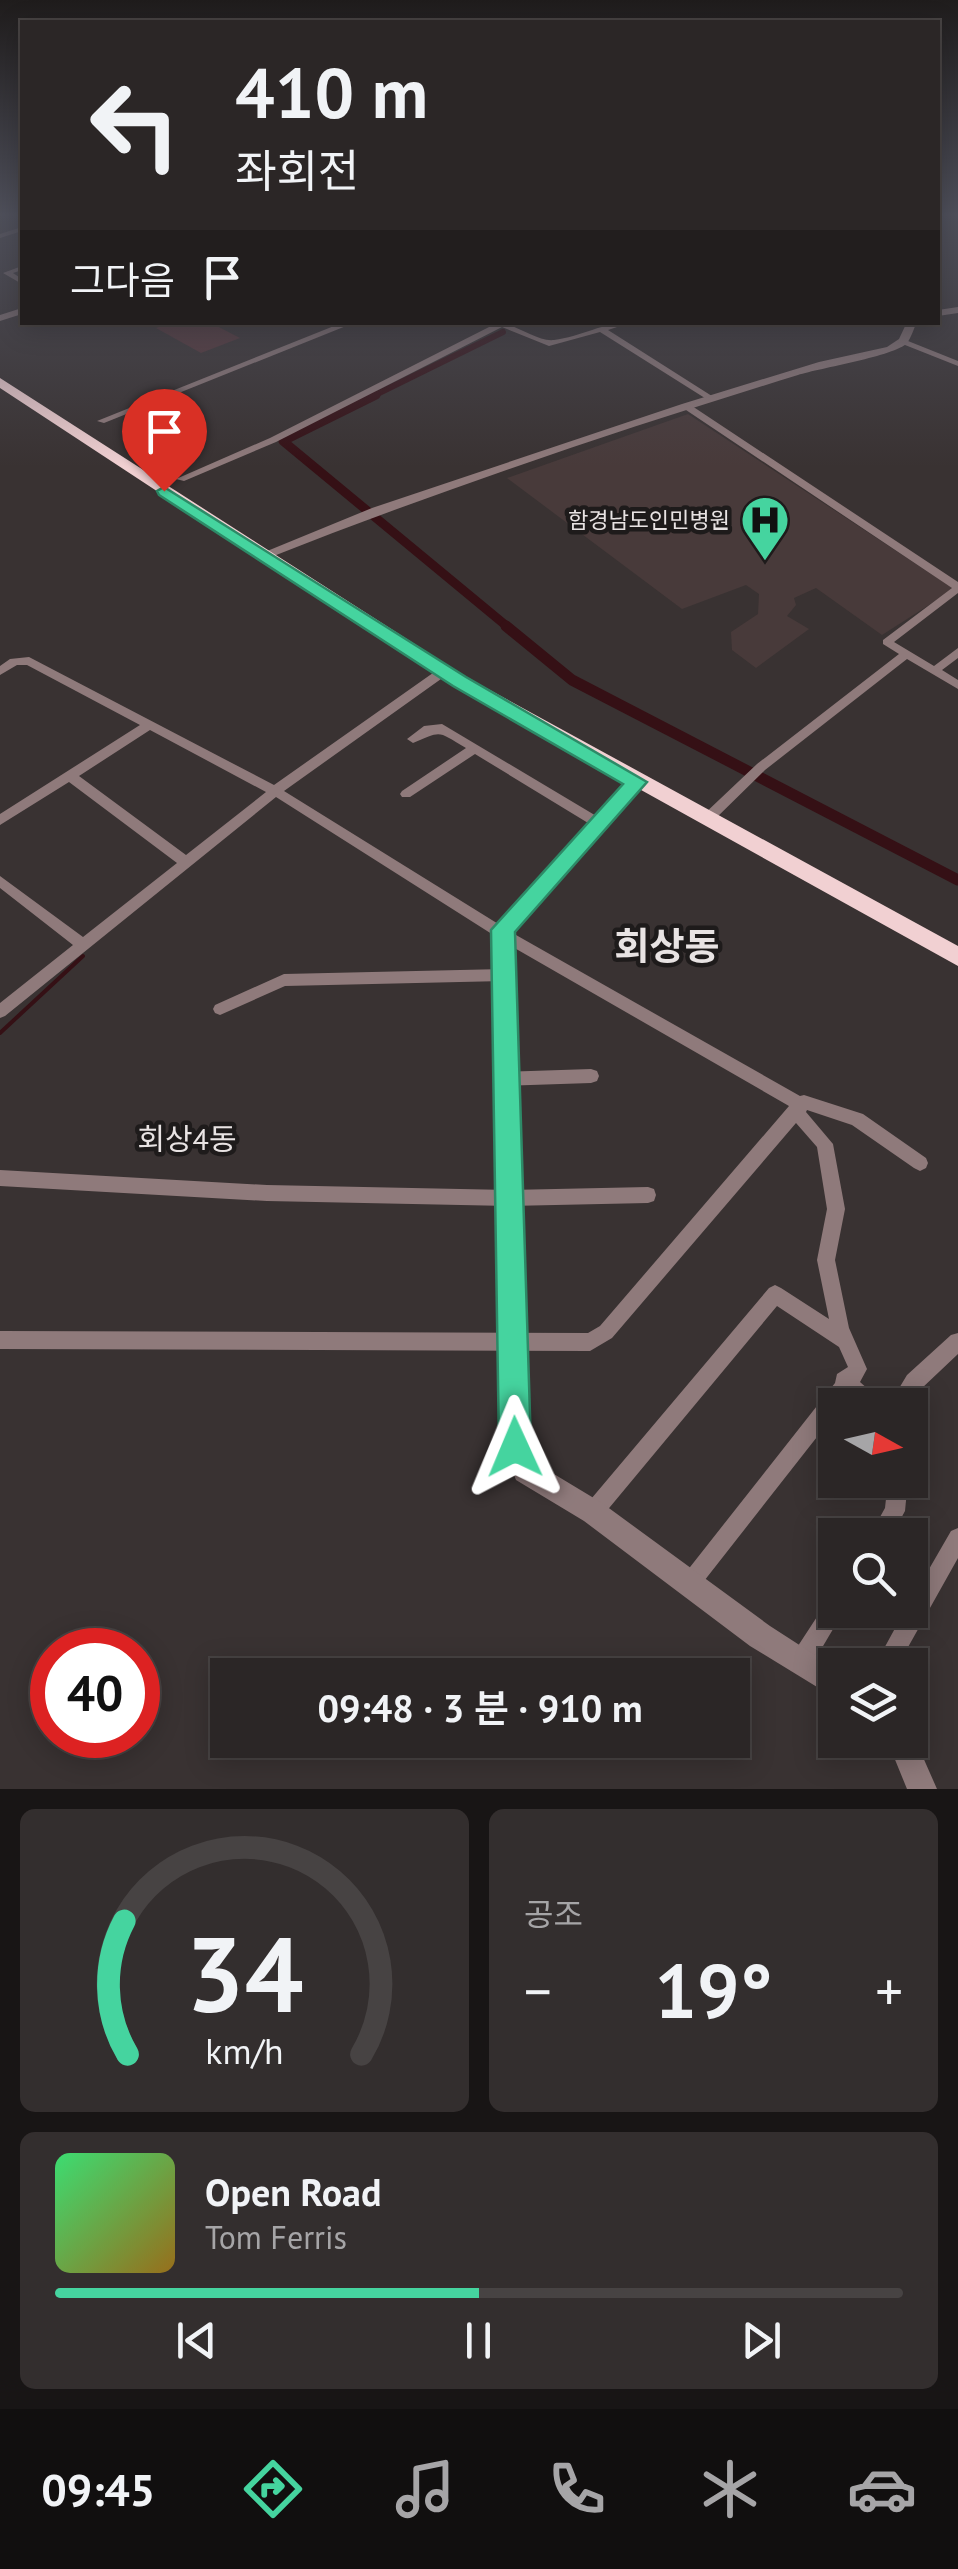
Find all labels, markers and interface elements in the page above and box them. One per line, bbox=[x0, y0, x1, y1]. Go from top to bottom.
text: 410 m bbox=[235, 47, 428, 137]
icon: left bbox=[70, 60, 200, 190]
text: 좌회전 bbox=[235, 141, 359, 199]
icon: arrive bbox=[195, 250, 250, 305]
text: 그다음 bbox=[70, 255, 175, 304]
pin bbox=[122, 389, 207, 492]
icon: arrive bbox=[137, 404, 192, 459]
hospital icon: 함경남도인민병원 bbox=[739, 494, 791, 562]
place label: 함경남도인민병원 bbox=[568, 506, 730, 534]
district label: 회상동 bbox=[615, 921, 719, 970]
district label: 회상4동 bbox=[137, 1119, 237, 1158]
north arrow bbox=[818, 1388, 928, 1498]
map controls bbox=[818, 1388, 928, 1758]
position arrow bbox=[463, 1395, 567, 1499]
button: search bbox=[818, 1518, 928, 1628]
speed limit sign: 40 bbox=[30, 1628, 160, 1758]
button: layers bbox=[818, 1648, 928, 1758]
text: 09:48 · 3 분 · 910 m bbox=[317, 1683, 643, 1732]
text: 공조 bbox=[524, 1893, 583, 1935]
text: 34 bbox=[186, 1906, 303, 2041]
text: 19° bbox=[655, 1942, 772, 2039]
text: − bbox=[524, 1955, 552, 2026]
text: + bbox=[875, 1955, 903, 2026]
text: km/h bbox=[205, 2028, 284, 2074]
text: Open Road bbox=[205, 2167, 381, 2216]
text: Tom Ferris bbox=[205, 2216, 347, 2258]
icon: previous bbox=[169, 2313, 224, 2368]
icon: pause bbox=[451, 2313, 506, 2368]
icon: next bbox=[734, 2313, 789, 2368]
icon: directions bbox=[238, 2454, 308, 2524]
icon: music bbox=[390, 2454, 460, 2524]
icon: phone bbox=[542, 2454, 612, 2524]
icon: climate bbox=[695, 2454, 765, 2524]
icon: car bbox=[847, 2454, 917, 2524]
text: 09:45 bbox=[41, 2460, 155, 2518]

